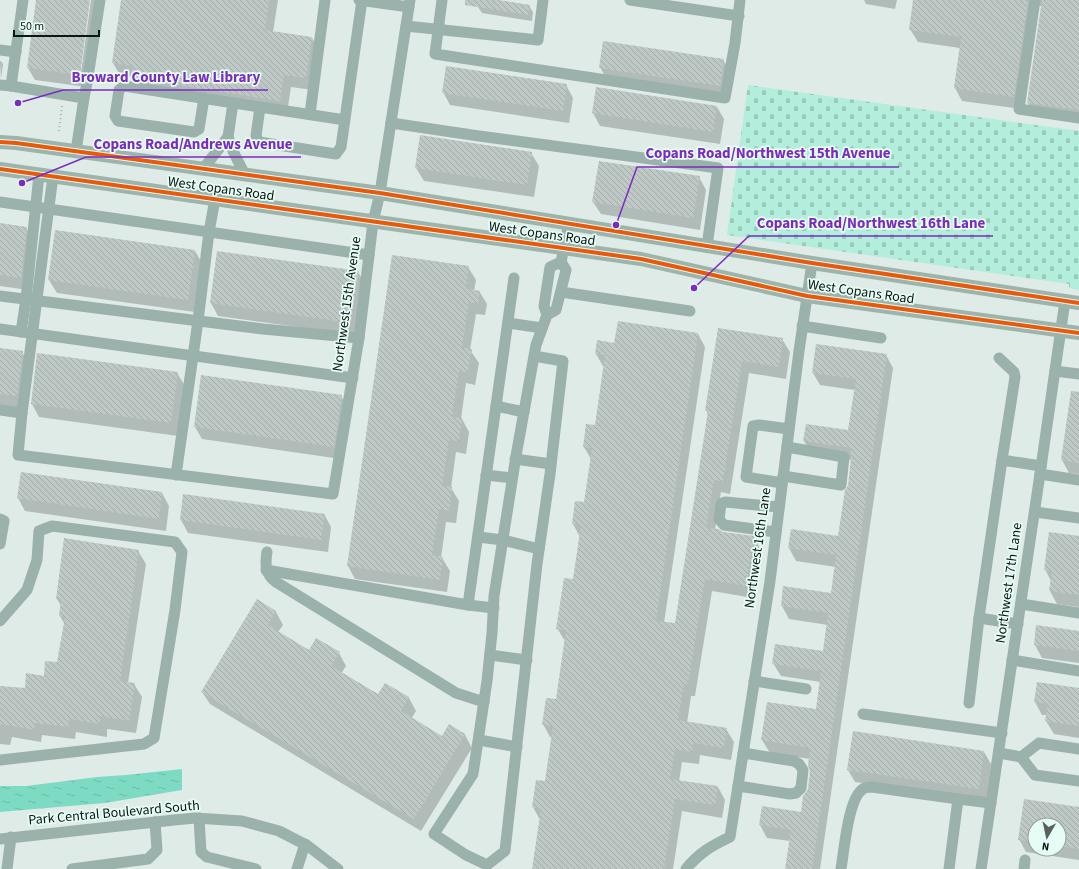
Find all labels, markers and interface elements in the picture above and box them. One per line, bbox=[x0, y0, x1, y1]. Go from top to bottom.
scale bar bbox=[14, 12, 99, 38]
text: 50 m bbox=[20, 18, 44, 35]
callout: Broward County Law Library bbox=[63, 63, 268, 90]
text: Broward County Law Library bbox=[72, 67, 261, 88]
callout: Copans Road/Andrews Avenue bbox=[86, 130, 301, 157]
text: Copans Road/Andrews Avenue bbox=[93, 134, 293, 155]
callout: Copans Road/Northwest 15th Avenue bbox=[637, 140, 899, 167]
text: Copans Road/Northwest 15th Avenue bbox=[645, 143, 891, 164]
street label: West Copans Road bbox=[166, 172, 276, 206]
callout: Copans Road/Northwest 16th Lane bbox=[749, 209, 993, 236]
text: Copans Road/Northwest 16th Lane bbox=[757, 213, 985, 234]
street label: West Copans Road bbox=[487, 217, 597, 251]
street label: Northwest 15th Avenue bbox=[328, 235, 366, 373]
street label: West Copans Road bbox=[806, 275, 916, 309]
street label: Northwest 16th Lane bbox=[740, 486, 776, 610]
street label: Northwest 17th Lane bbox=[991, 521, 1027, 645]
street label: Park Central Boulevard South bbox=[28, 796, 200, 830]
north arrow bbox=[1027, 817, 1067, 857]
text: N bbox=[1041, 838, 1050, 854]

